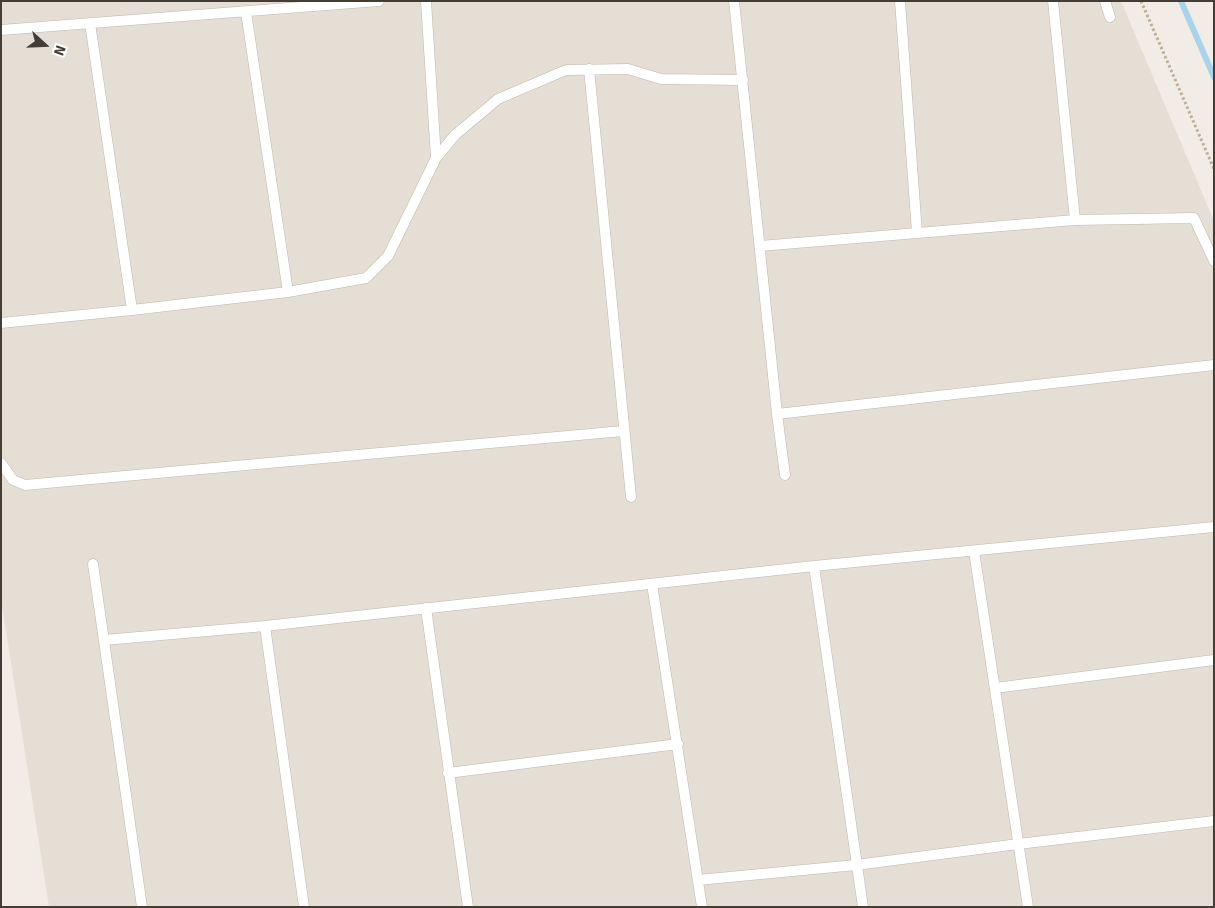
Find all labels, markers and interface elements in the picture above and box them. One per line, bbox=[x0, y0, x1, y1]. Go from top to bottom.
north arrow bbox=[20, 20, 70, 70]
text: N bbox=[50, 43, 69, 58]

